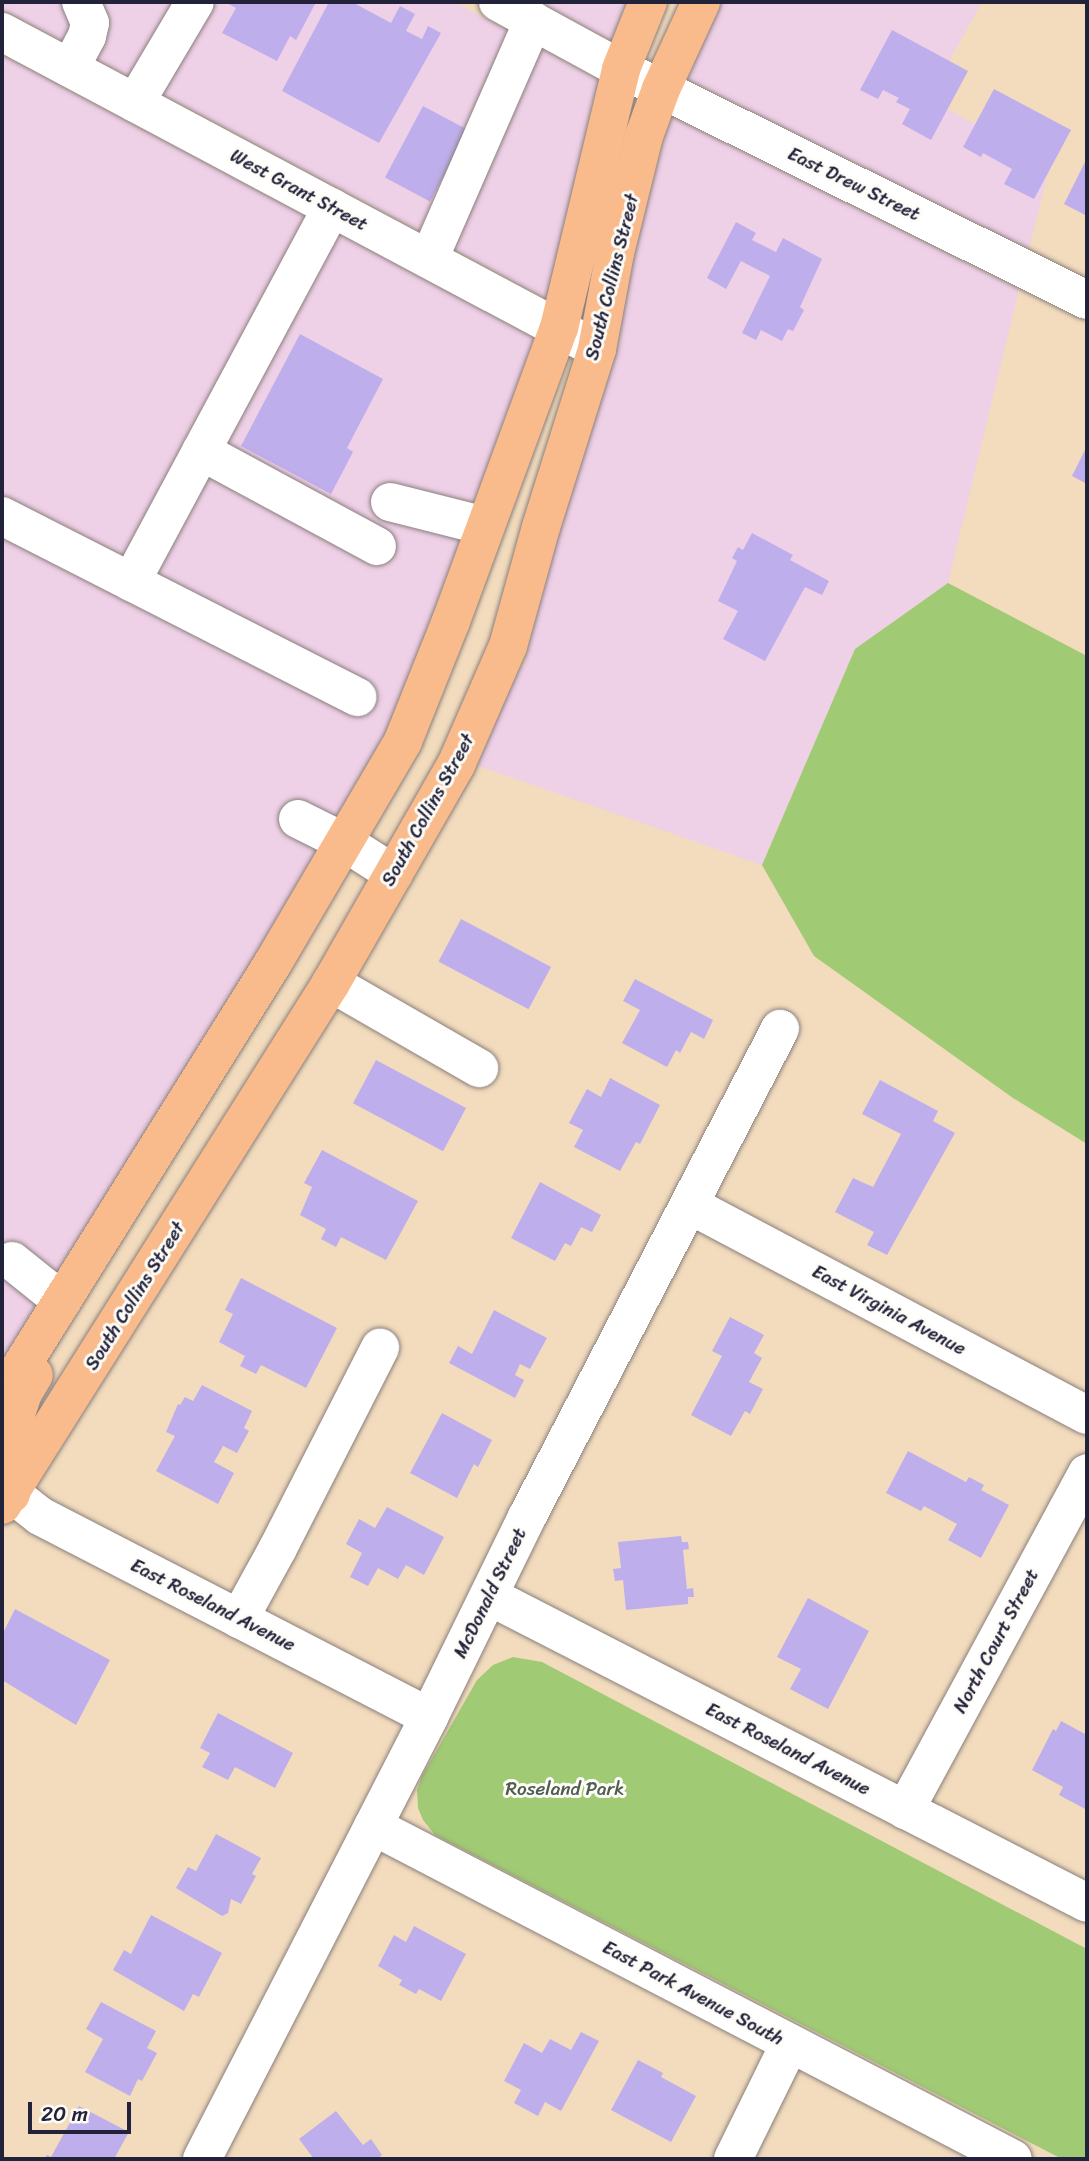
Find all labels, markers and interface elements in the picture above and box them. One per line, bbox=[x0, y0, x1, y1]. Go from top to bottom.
street label: East Drew Street bbox=[784, 142, 924, 226]
street label: West Grant Street bbox=[226, 144, 372, 236]
street label: South Collins Street bbox=[580, 191, 644, 363]
street label: South Collins Street bbox=[376, 729, 480, 891]
street label: South Collins Street bbox=[80, 1217, 190, 1375]
street label: East Virginia Avenue bbox=[808, 1260, 970, 1360]
street label: McDonald Street bbox=[449, 1524, 531, 1662]
street label: East Roseland Avenue bbox=[126, 1553, 300, 1657]
street label: North Court Street bbox=[948, 1564, 1044, 1718]
street label: East Roseland Avenue bbox=[701, 1697, 875, 1801]
park label: Roseland Park bbox=[506, 1778, 624, 1800]
street label: East Park Avenue South bbox=[599, 1936, 787, 2050]
scale bar bbox=[32, 2088, 135, 2132]
text: 20 m bbox=[41, 2095, 88, 2133]

